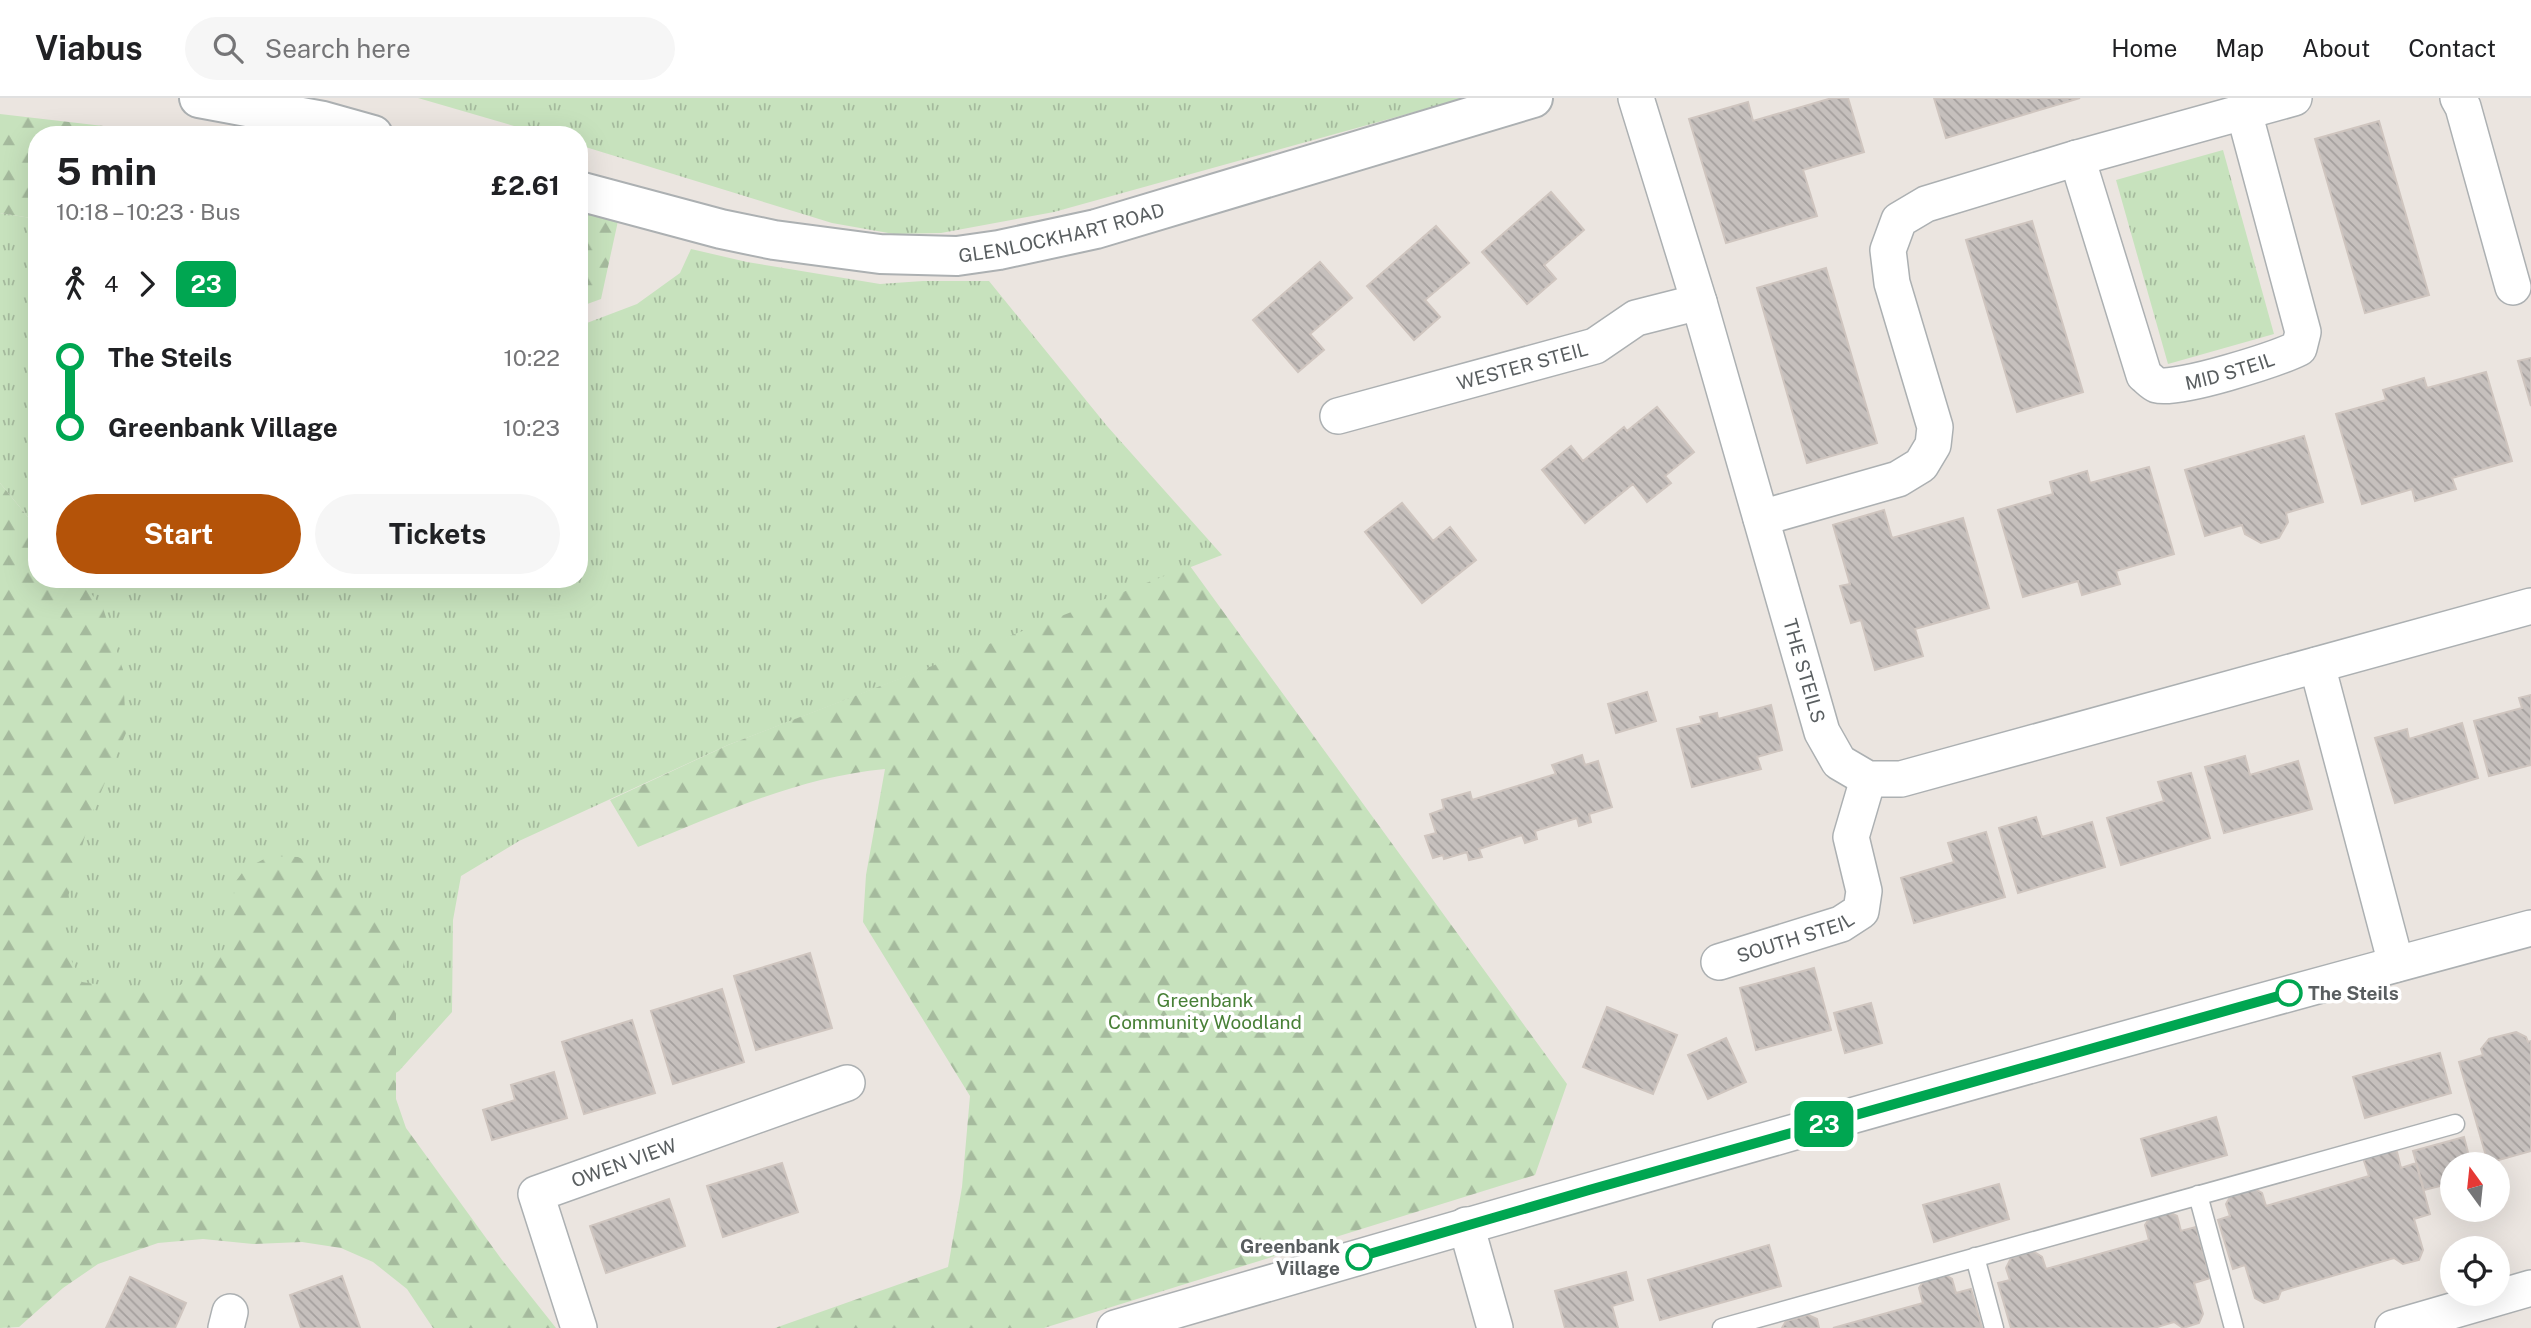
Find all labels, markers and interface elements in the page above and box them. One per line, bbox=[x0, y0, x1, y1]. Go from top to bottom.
search box bbox=[185, 17, 675, 80]
text: Viabus bbox=[35, 29, 143, 67]
icon: search bbox=[209, 29, 247, 67]
text: Search here bbox=[265, 33, 411, 64]
text: Home bbox=[2111, 34, 2177, 62]
text: Map bbox=[2215, 34, 2264, 62]
text: About bbox=[2302, 34, 2370, 62]
text: Contact bbox=[2408, 34, 2496, 62]
text: 5 min bbox=[56, 149, 157, 194]
text: £2.61 bbox=[491, 170, 560, 201]
text: 10:18 – 10:23 · Bus bbox=[56, 198, 240, 225]
street label: GLENLOCKHART ROAD bbox=[957, 198, 1167, 267]
icon: walk bbox=[56, 265, 94, 303]
icon: forward bbox=[128, 265, 166, 303]
text: 4 bbox=[104, 270, 118, 297]
text: 23 bbox=[190, 270, 222, 298]
street label: WESTER STEIL bbox=[1454, 337, 1590, 394]
text: The Steils bbox=[108, 342, 232, 373]
text: 10:22 bbox=[504, 344, 560, 371]
street label: MID STEIL bbox=[2183, 348, 2277, 394]
text: Greenbank Village bbox=[108, 412, 338, 443]
text: 10:23 bbox=[503, 414, 560, 441]
button: Start bbox=[56, 494, 301, 574]
button: Tickets bbox=[315, 494, 560, 574]
street label: THE STEILS bbox=[1779, 616, 1830, 725]
street label: SOUTH STEIL bbox=[1734, 908, 1858, 967]
marker: The Steils bbox=[2276, 980, 2302, 1006]
place label: The Steils bbox=[2308, 982, 2399, 1004]
park label: Greenbank Community Woodland bbox=[1108, 989, 1302, 1033]
line badge: 23 bbox=[1792, 1101, 1856, 1147]
text: 23 bbox=[1808, 1110, 1840, 1138]
street label: OWEN VIEW bbox=[568, 1134, 680, 1192]
north arrow bbox=[2440, 1152, 2510, 1222]
map controls bbox=[2440, 1152, 2510, 1306]
place label: Greenbank Village bbox=[1240, 1235, 1340, 1279]
button: locate bbox=[2440, 1236, 2510, 1306]
marker: Greenbank Village bbox=[1346, 1244, 1372, 1270]

